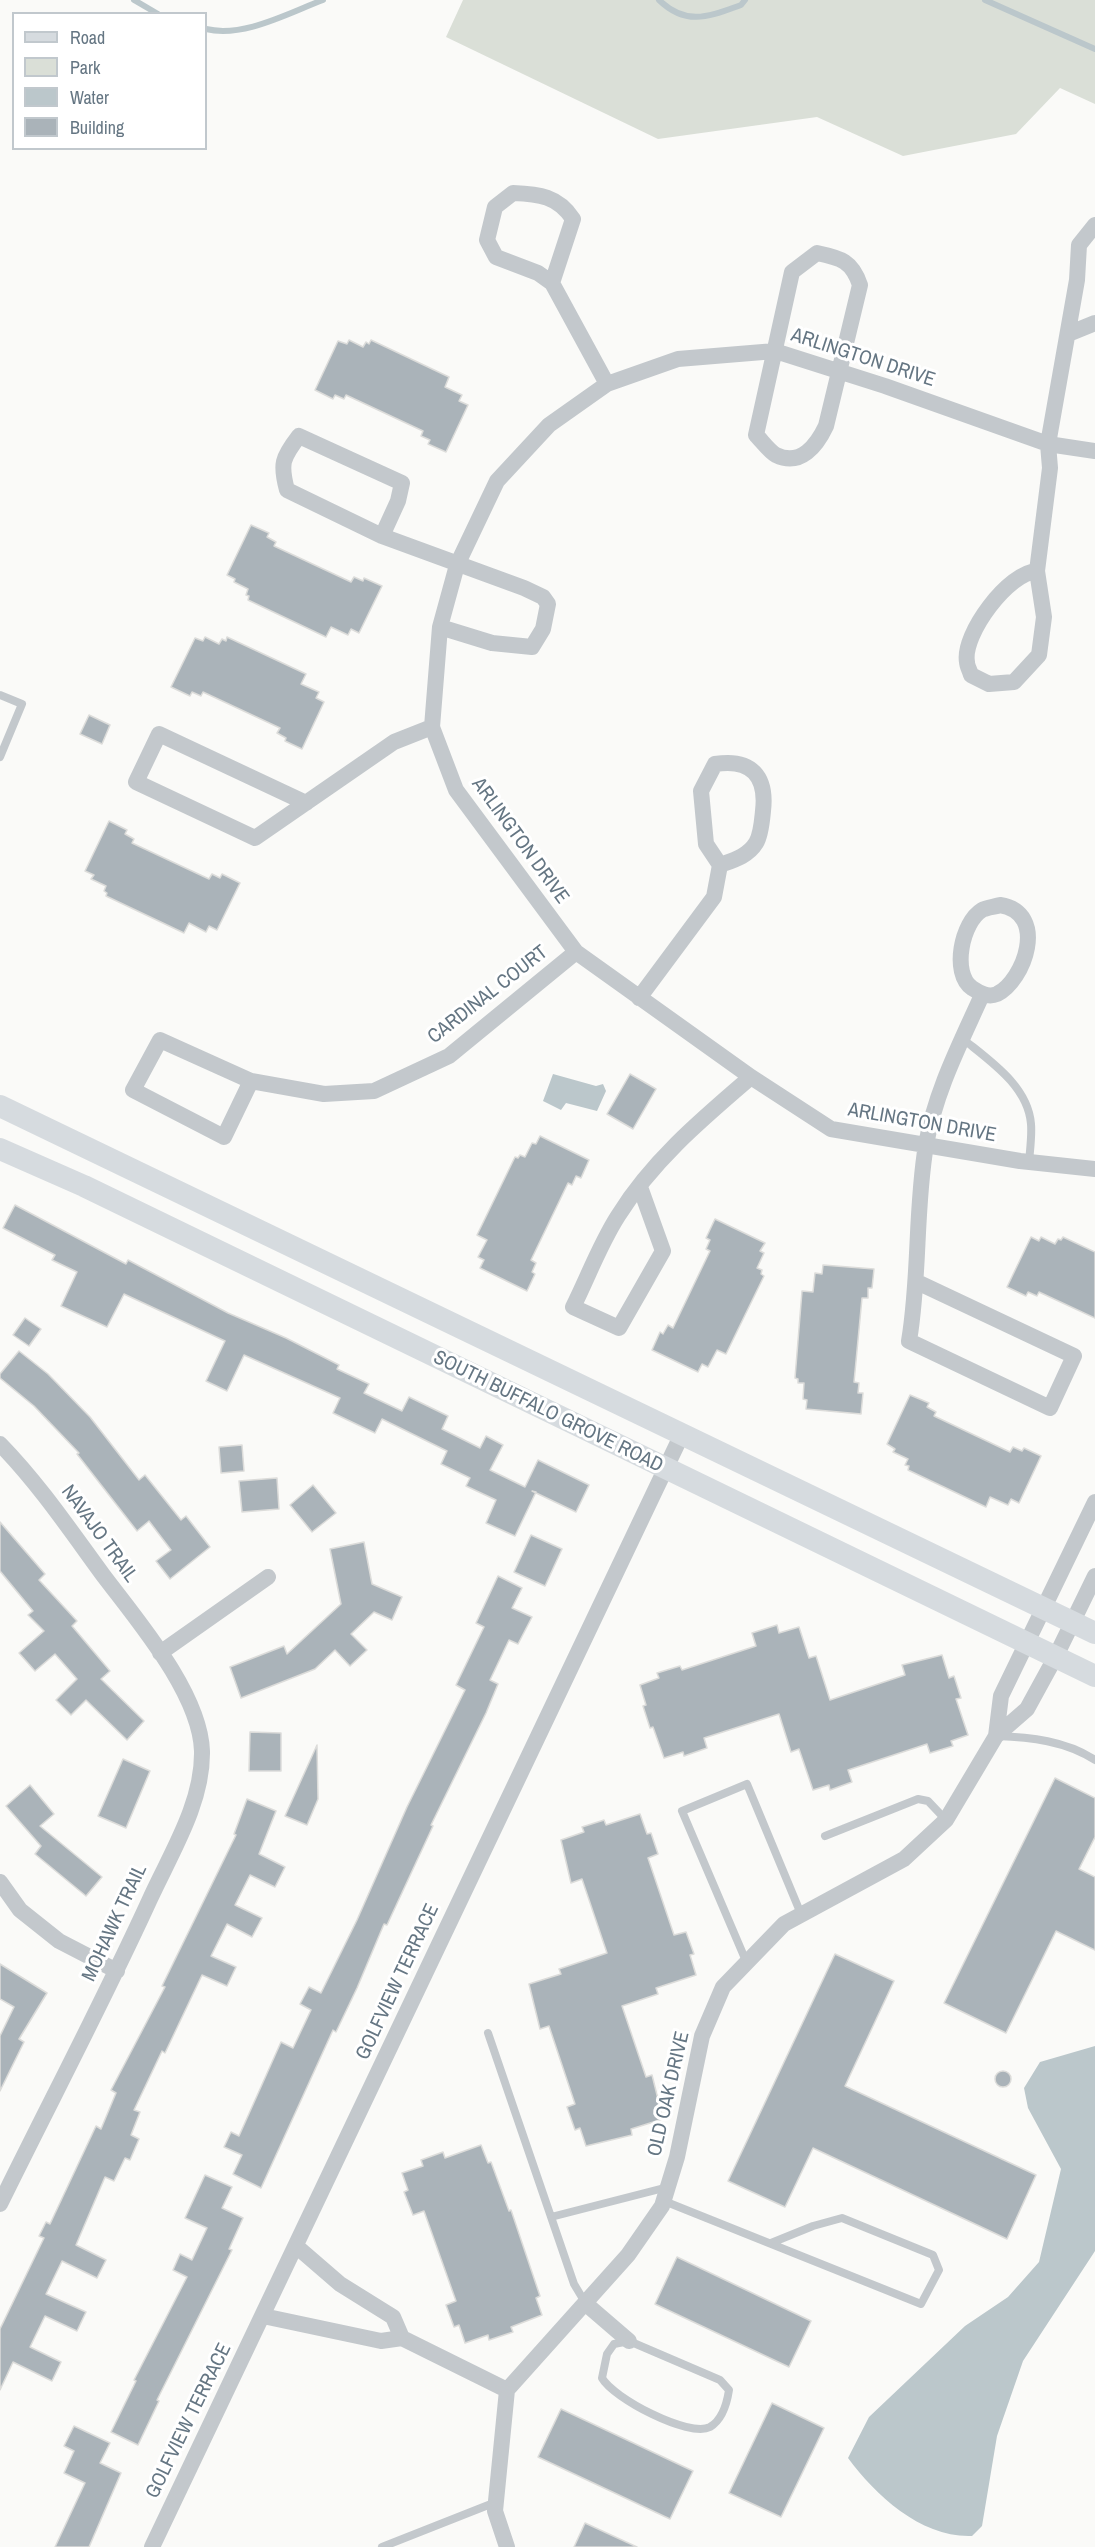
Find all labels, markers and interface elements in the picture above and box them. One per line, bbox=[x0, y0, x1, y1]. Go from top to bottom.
legend bbox=[12, 12, 207, 150]
text: Road bbox=[70, 25, 105, 50]
text: Park bbox=[70, 55, 100, 80]
text: Water bbox=[70, 85, 109, 110]
text: Building bbox=[70, 115, 124, 140]
street label: ARLINGTON DRIVE bbox=[788, 323, 938, 393]
street label: ARLINGTON DRIVE bbox=[466, 773, 574, 909]
street label: CARDINAL COURT bbox=[423, 941, 553, 1049]
street label: ARLINGTON DRIVE bbox=[846, 1098, 998, 1148]
street label: SOUTH BUFFALO GROVE ROAD bbox=[429, 1346, 667, 1478]
street label: NAVAJO TRAIL bbox=[56, 1481, 142, 1587]
street label: MOHAWK TRAIL bbox=[77, 1861, 153, 1985]
street label: GOLFVIEW TERRACE bbox=[351, 1900, 445, 2064]
street label: OLD OAK DRIVE bbox=[643, 2029, 695, 2159]
street label: GOLFVIEW TERRACE bbox=[141, 2340, 237, 2502]

